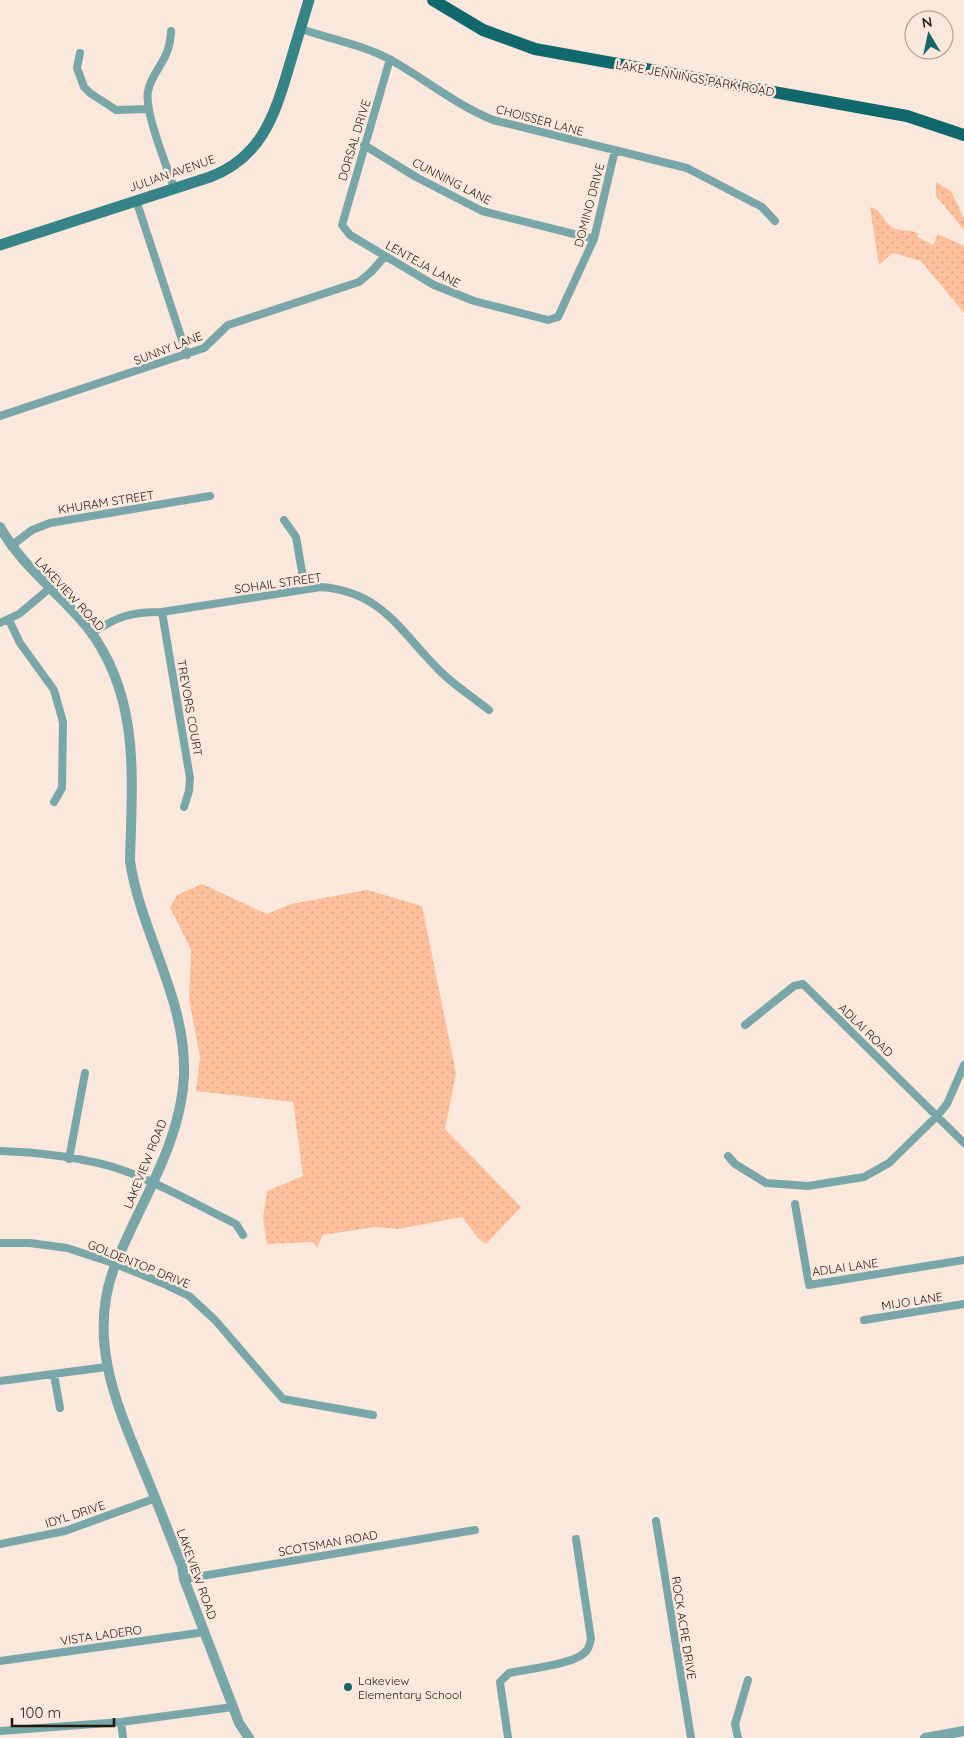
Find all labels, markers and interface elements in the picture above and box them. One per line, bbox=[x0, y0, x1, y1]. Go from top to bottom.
north arrow bbox=[904, 10, 954, 60]
text: N bbox=[920, 12, 933, 32]
street label: LAKE JENNINGS PARK ROAD bbox=[614, 57, 776, 99]
street label: DORSAL DRIVE bbox=[334, 97, 374, 183]
street label: CHOISSER LANE bbox=[495, 101, 586, 139]
street label: JULIAN AVENUE bbox=[127, 151, 217, 195]
street label: CUNNING LANE bbox=[410, 155, 494, 207]
street label: DOMINO DRIVE bbox=[571, 161, 607, 249]
street label: LENTEJA LANE bbox=[383, 237, 463, 291]
street label: SUNNY LANE bbox=[131, 328, 205, 368]
street label: KHURAM STREET bbox=[57, 487, 155, 517]
street label: LAKEVIEW ROAD bbox=[32, 554, 108, 634]
street label: SOHAIL STREET bbox=[233, 569, 323, 597]
street label: TREVORS COURT bbox=[174, 658, 206, 758]
street label: ADLAI ROAD bbox=[836, 1000, 897, 1060]
street label: LAKEVIEW ROAD bbox=[120, 1117, 170, 1211]
street label: GOLDENTOP DRIVE bbox=[86, 1237, 193, 1291]
street label: ADLAI LANE bbox=[811, 1255, 879, 1279]
street label: MIJO LANE bbox=[880, 1289, 944, 1313]
street label: IDYL DRIVE bbox=[43, 1497, 107, 1531]
street label: LAKEVIEW ROAD bbox=[174, 1527, 220, 1622]
street label: SCOTSMAN ROAD bbox=[277, 1527, 379, 1559]
street label: ROCK ACRE DRIVE bbox=[668, 1575, 700, 1681]
street label: VISTA LADERO bbox=[59, 1622, 143, 1648]
place label: Lakeview Elementary School bbox=[358, 1673, 462, 1702]
marker: Lakeview Elementary School bbox=[342, 1681, 354, 1693]
scale bar bbox=[12, 1696, 115, 1728]
text: 100 m bbox=[20, 1703, 61, 1722]

